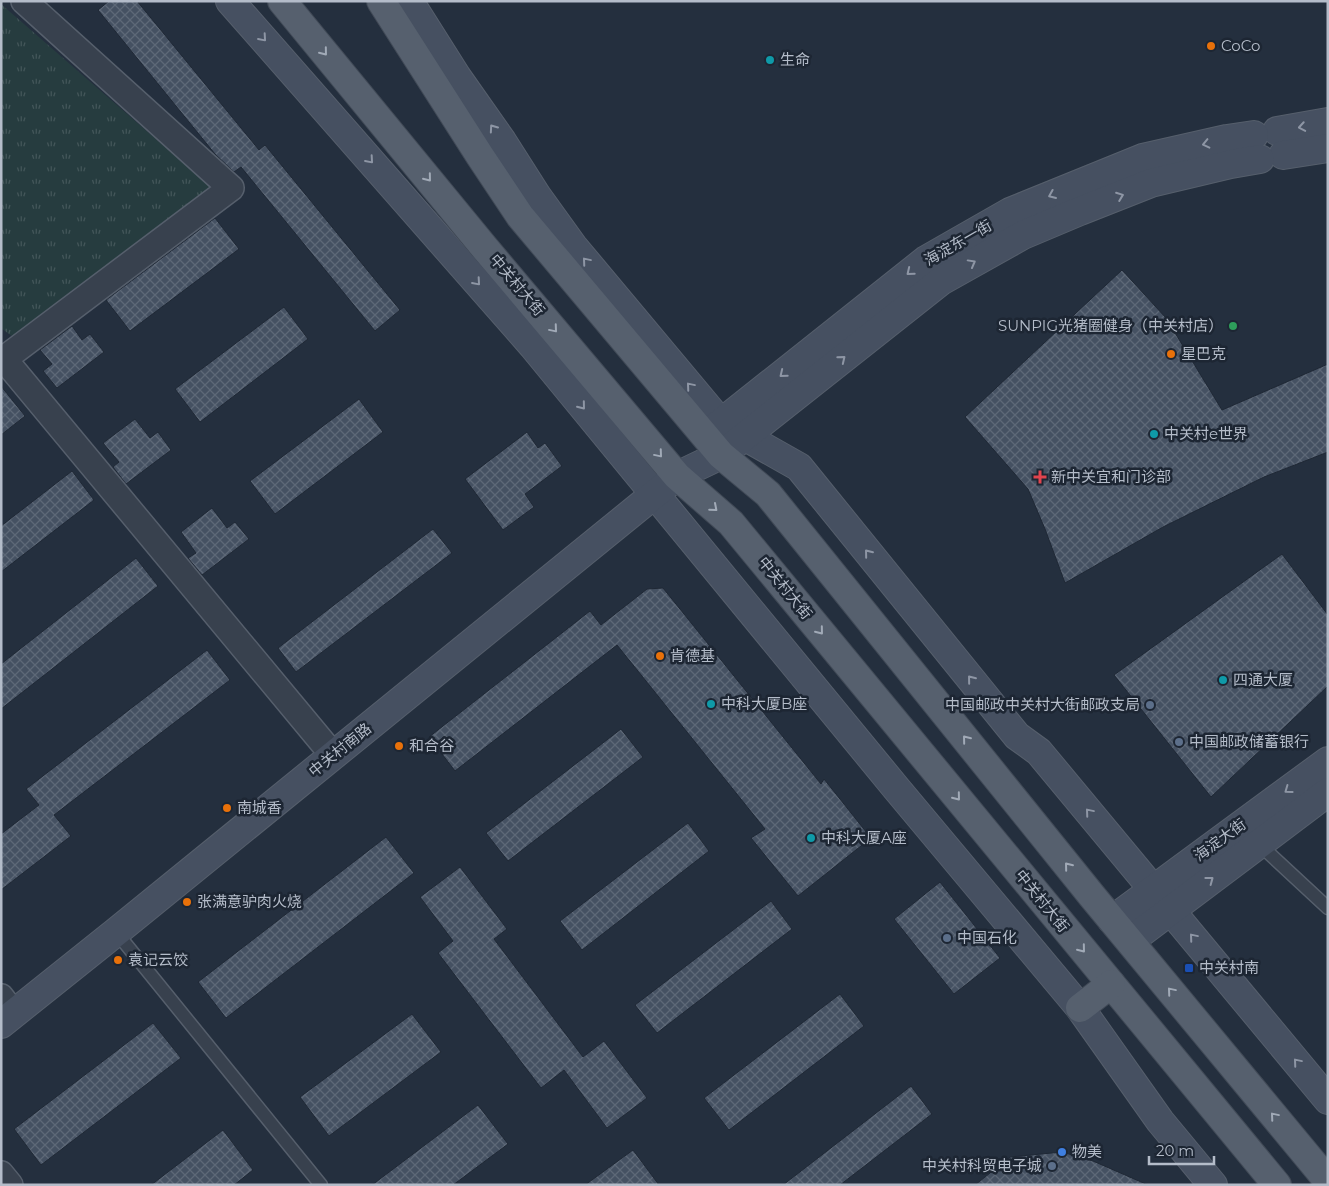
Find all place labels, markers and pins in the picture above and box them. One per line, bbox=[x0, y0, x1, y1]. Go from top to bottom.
place label: CoCo bbox=[1221, 36, 1260, 55]
marker: CoCo bbox=[1205, 40, 1217, 52]
place label: 生命 bbox=[780, 50, 810, 69]
marker: 生命 bbox=[764, 54, 776, 66]
place label: SUNPIG光猪圈健身（中关村店） bbox=[998, 316, 1223, 335]
marker: SUNPIG光猪圈健身（中关村店） bbox=[1227, 320, 1239, 332]
place label: 星巴克 bbox=[1181, 344, 1226, 363]
marker: 星巴克 bbox=[1165, 348, 1177, 360]
place label: 中关村e世界 bbox=[1164, 424, 1248, 443]
marker: 中关村e世界 bbox=[1148, 428, 1160, 440]
place label: 新中关宜和门诊部 bbox=[1051, 467, 1171, 486]
marker: 新中关宜和门诊部 bbox=[1033, 470, 1047, 484]
place label: 肯德基 bbox=[670, 646, 715, 665]
marker: 肯德基 bbox=[654, 650, 666, 662]
place label: 四通大厦 bbox=[1233, 670, 1293, 689]
marker: 四通大厦 bbox=[1217, 674, 1229, 686]
place label: 中科大厦B座 bbox=[721, 694, 807, 713]
place label: 中国邮政中关村大街邮政支局 bbox=[945, 695, 1140, 714]
marker: 中科大厦B座 bbox=[705, 698, 717, 710]
marker: 中国邮政中关村大街邮政支局 bbox=[1144, 699, 1156, 711]
place label: 中国邮政储蓄银行 bbox=[1189, 732, 1309, 751]
place label: 和合谷 bbox=[409, 736, 454, 755]
marker: 中国邮政储蓄银行 bbox=[1173, 736, 1185, 748]
marker: 和合谷 bbox=[393, 740, 405, 752]
place label: 南城香 bbox=[237, 798, 282, 817]
marker: 南城香 bbox=[221, 802, 233, 814]
place label: 中科大厦A座 bbox=[821, 828, 907, 847]
marker: 中科大厦A座 bbox=[805, 832, 817, 844]
place label: 张满意驴肉火烧 bbox=[197, 892, 302, 911]
marker: 张满意驴肉火烧 bbox=[181, 896, 193, 908]
place label: 中国石化 bbox=[957, 928, 1017, 947]
marker: 中国石化 bbox=[941, 932, 953, 944]
place label: 袁记云饺 bbox=[128, 950, 188, 969]
marker: 袁记云饺 bbox=[112, 954, 124, 966]
place label: 中关村南 bbox=[1199, 958, 1259, 977]
marker: 中关村南 bbox=[1183, 962, 1195, 974]
place label: 物美 bbox=[1072, 1142, 1102, 1161]
marker: 物美 bbox=[1056, 1146, 1068, 1158]
place label: 中关村科贸电子城 bbox=[922, 1156, 1042, 1175]
marker: 中关村科贸电子城 bbox=[1046, 1160, 1058, 1172]

